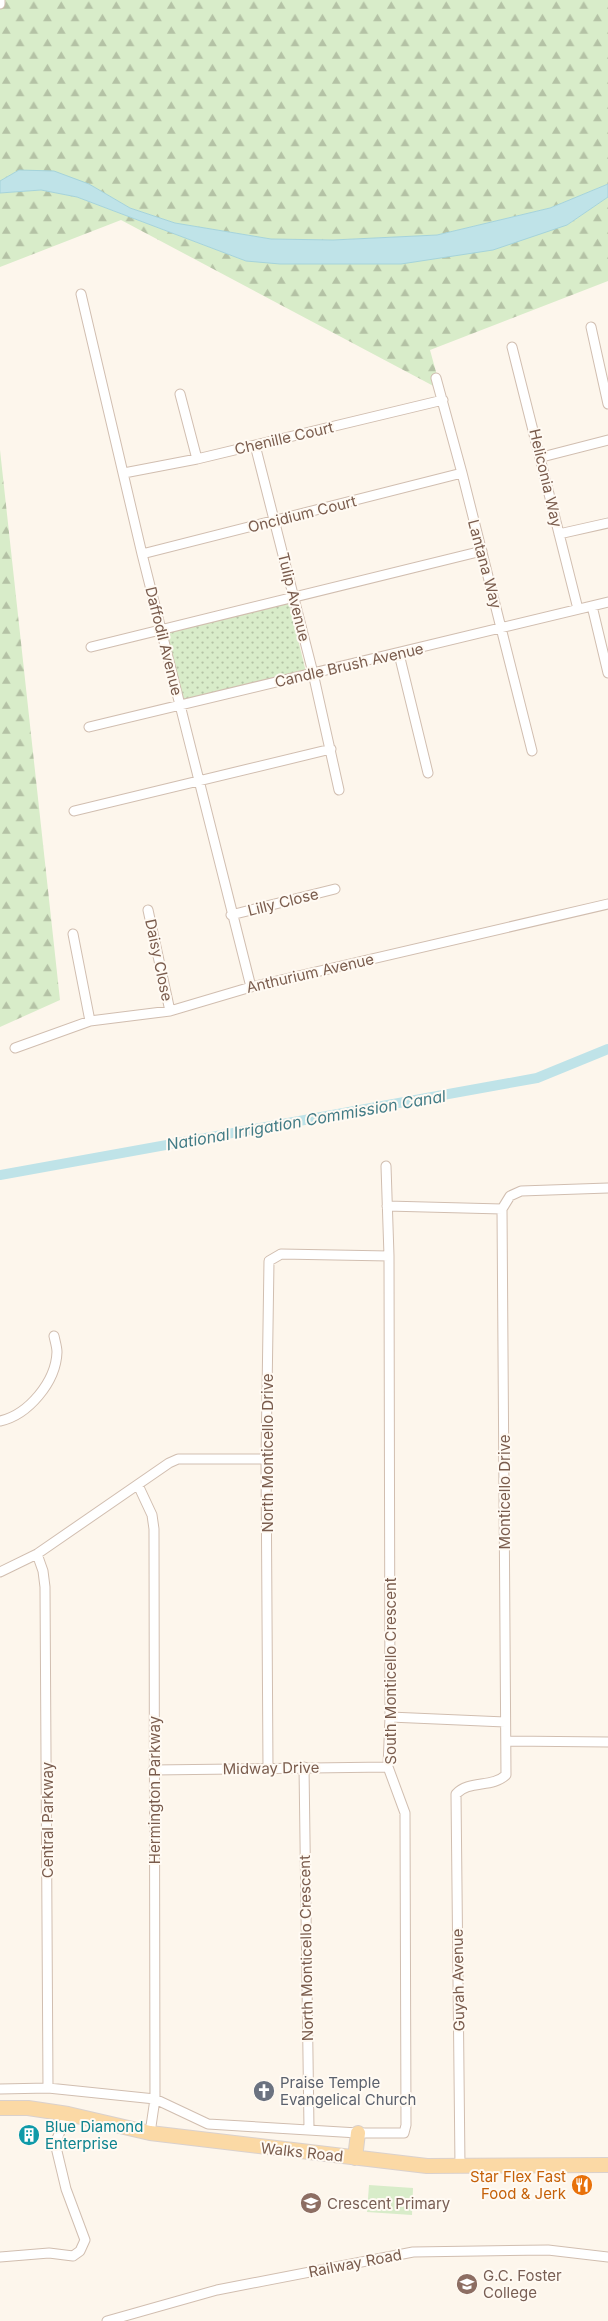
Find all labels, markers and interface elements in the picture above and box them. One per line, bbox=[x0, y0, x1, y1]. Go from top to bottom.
street label: Chenille Court bbox=[233, 417, 335, 459]
street label: Heliconia Way bbox=[525, 427, 567, 530]
street label: Oncidium Court bbox=[246, 491, 358, 537]
street label: Lantana Way bbox=[464, 517, 506, 611]
street label: Tulip Avenue bbox=[274, 551, 314, 643]
street label: Daffodil Avenue bbox=[141, 585, 187, 697]
street label: Candle Brush Avenue bbox=[273, 639, 425, 691]
street label: Lilly Close bbox=[246, 884, 320, 920]
street label: Daisy Close bbox=[141, 917, 177, 1003]
street label: Anthurium Avenue bbox=[244, 949, 376, 997]
water label: National Irrigation Commission Canal bbox=[165, 1086, 447, 1154]
street label: North Monticello Drive bbox=[258, 1373, 277, 1533]
street label: Monticello Drive bbox=[495, 1435, 514, 1549]
street label: South Monticello Crescent bbox=[381, 1577, 400, 1765]
street label: Hermington Parkway bbox=[145, 1715, 164, 1864]
street label: Midway Drive bbox=[222, 1758, 320, 1778]
street label: Central Parkway bbox=[38, 1761, 57, 1878]
street label: North Monticello Crescent bbox=[295, 1855, 317, 2041]
street label: Guyah Avenue bbox=[448, 1929, 468, 2031]
place label: Praise Temple Evangelical Church bbox=[280, 2073, 416, 2109]
church icon: Praise Temple Evangelical Church bbox=[252, 2079, 276, 2103]
place label: Blue Diamond Enterprise bbox=[45, 2117, 143, 2153]
building icon: Blue Diamond Enterprise bbox=[17, 2123, 41, 2147]
street label: Walks Road bbox=[260, 2138, 344, 2166]
place label: Star Flex Fast Food & Jerk bbox=[470, 2167, 567, 2203]
restaurant icon: Star Flex Fast Food & Jerk bbox=[570, 2173, 594, 2197]
school or university icon: Crescent Primary bbox=[299, 2191, 323, 2215]
place label: Crescent Primary bbox=[327, 2194, 451, 2213]
street label: Railway Road bbox=[307, 2245, 403, 2281]
place label: G.C. Foster College bbox=[483, 2266, 562, 2302]
school or university icon: G.C. Foster College bbox=[455, 2272, 479, 2296]

